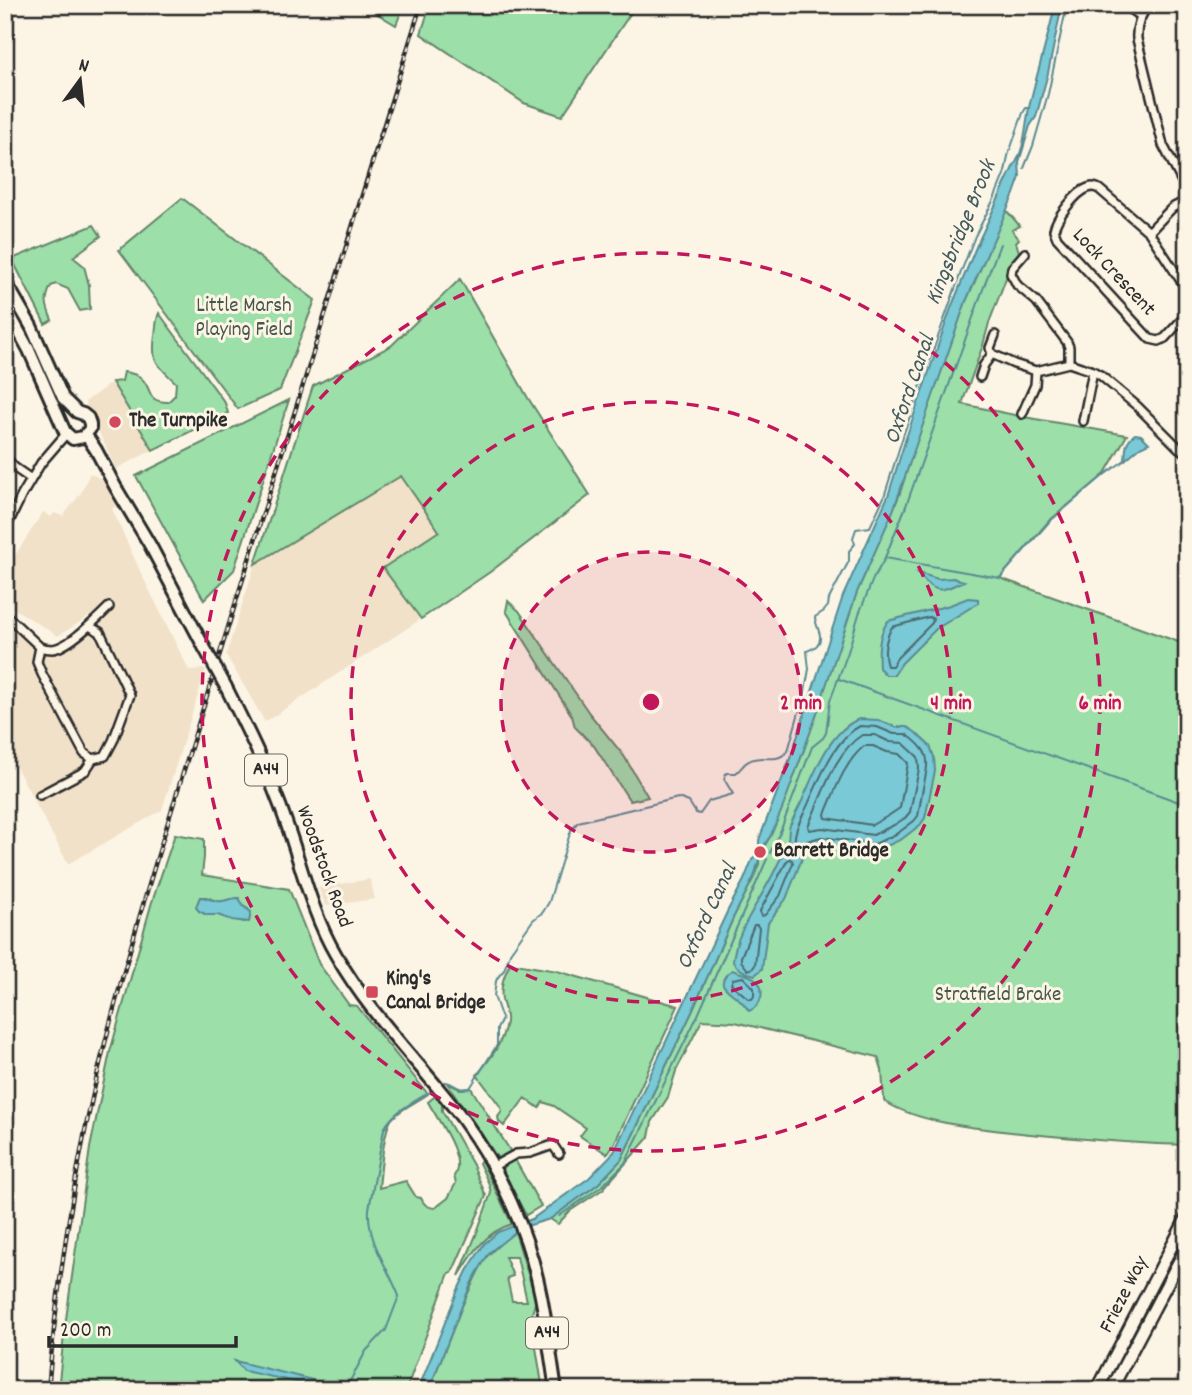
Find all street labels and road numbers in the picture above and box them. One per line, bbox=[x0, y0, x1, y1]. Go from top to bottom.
street label: Lock Crescent bbox=[1064, 222, 1162, 324]
road number: A44 bbox=[245, 754, 287, 786]
street label: Woodstock Road bbox=[287, 802, 359, 932]
street label: Frieze Way bbox=[1093, 1251, 1157, 1339]
road number: A44 bbox=[526, 1317, 568, 1348]

